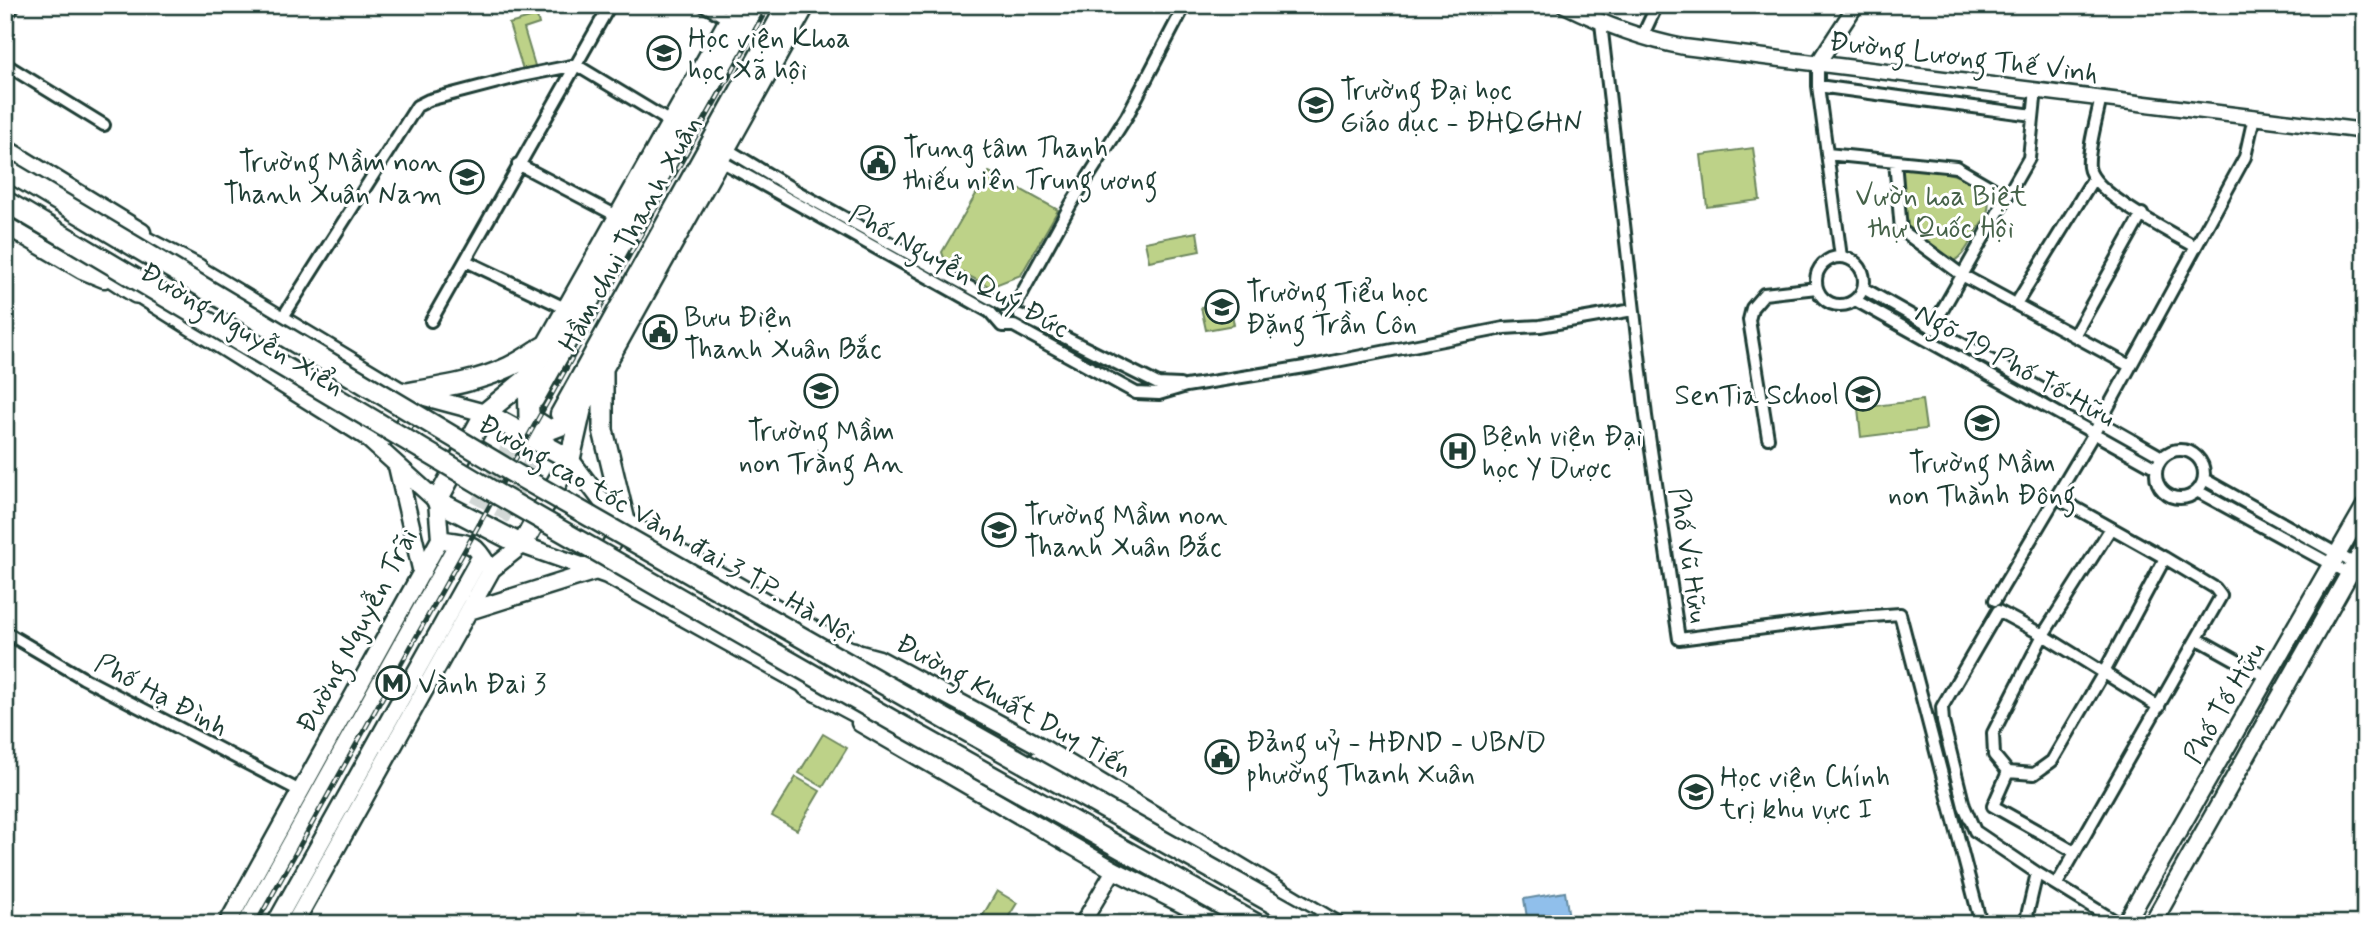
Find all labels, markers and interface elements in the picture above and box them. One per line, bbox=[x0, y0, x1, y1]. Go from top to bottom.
place label: Học viện Khoa học Xã hội bbox=[688, 21, 850, 90]
street label: Đường Lương Thế Vinh bbox=[1827, 24, 2100, 96]
school or university icon: Học viện Khoa học Xã hội bbox=[645, 34, 683, 72]
place label: Trường Đại học Giáo dục - ĐHQGHN bbox=[1340, 73, 1583, 142]
school or university icon: Trường Đại học Giáo dục - ĐHQGHN bbox=[1297, 86, 1335, 124]
street label: Hầm chui Thanh Xuân bbox=[551, 109, 712, 359]
place label: Trung tâm Thanh thiếu niên Trung ương bbox=[903, 131, 1158, 203]
public building icon: Trung tâm Thanh thiếu niên Trung ương bbox=[859, 144, 897, 182]
place label: Trường Mầm non Thanh Xuân Nam bbox=[223, 145, 442, 214]
school or university icon: Trường Mầm non Thanh Xuân Nam bbox=[448, 158, 486, 196]
park label: Vườn hoa Biệt thự Quốc Hội bbox=[1855, 179, 2027, 248]
street label: Phố Nguyễn Quý Đức bbox=[840, 196, 1076, 351]
street label: Đường Nguyễn Xiển bbox=[131, 255, 351, 408]
place label: Trường Tiểu học Đặng Trần Côn bbox=[1246, 275, 1428, 347]
school or university icon: Trường Tiểu học Đặng Trần Côn bbox=[1203, 288, 1241, 326]
street label: Ngõ 19 Phố Tố Hữu bbox=[1906, 296, 2122, 439]
place label: Bưu Điện Thanh Xuân Bắc bbox=[684, 300, 882, 369]
public building icon: Bưu Điện Thanh Xuân Bắc bbox=[641, 313, 679, 351]
school or university icon: Trường Mầm non Tràng An bbox=[802, 372, 840, 410]
school or university icon: SenTia School bbox=[1844, 375, 1882, 413]
place label: SenTia School bbox=[1675, 378, 1839, 415]
school or university icon: Trường Mầm non Thành Đông bbox=[1963, 404, 2001, 442]
street label: Đường cao tốc Vành đai 3 TP. Hà Nội bbox=[470, 407, 862, 656]
place label: Trường Mầm non Tràng An bbox=[739, 414, 903, 486]
place label: Bệnh viện Đại học Y Dược bbox=[1482, 419, 1642, 488]
hospital icon: Bệnh viện Đại học Y Dược bbox=[1439, 432, 1477, 470]
place label: Trường Mầm non Thành Đông bbox=[1888, 446, 2076, 518]
street label: Phố Vũ Hữu bbox=[1659, 485, 1716, 626]
place label: Trường Mầm non Thanh Xuân Bắc bbox=[1024, 498, 1227, 567]
school or university icon: Trường Mầm non Thanh Xuân Bắc bbox=[980, 511, 1018, 549]
street label: Đường Nguyễn Trãi bbox=[289, 522, 430, 741]
street label: Đường Khuất Duy Tiến bbox=[888, 626, 1139, 789]
street label: Phố Tố Hữu bbox=[2175, 636, 2275, 771]
street label: Phố Hạ Đình bbox=[88, 646, 234, 747]
metro station icon: Vành Đai 3 bbox=[374, 664, 412, 702]
place label: Vành Đai 3 bbox=[418, 667, 547, 704]
place label: Đảng uỷ - HĐND - UBND phường Thanh Xuân bbox=[1246, 725, 1546, 797]
public building icon: Đảng uỷ - HĐND - UBND phường Thanh Xuân bbox=[1203, 738, 1241, 776]
place label: Học viện Chính trị khu vực I bbox=[1719, 760, 1890, 829]
school or university icon: Học viện Chính trị khu vực I bbox=[1677, 773, 1715, 811]

